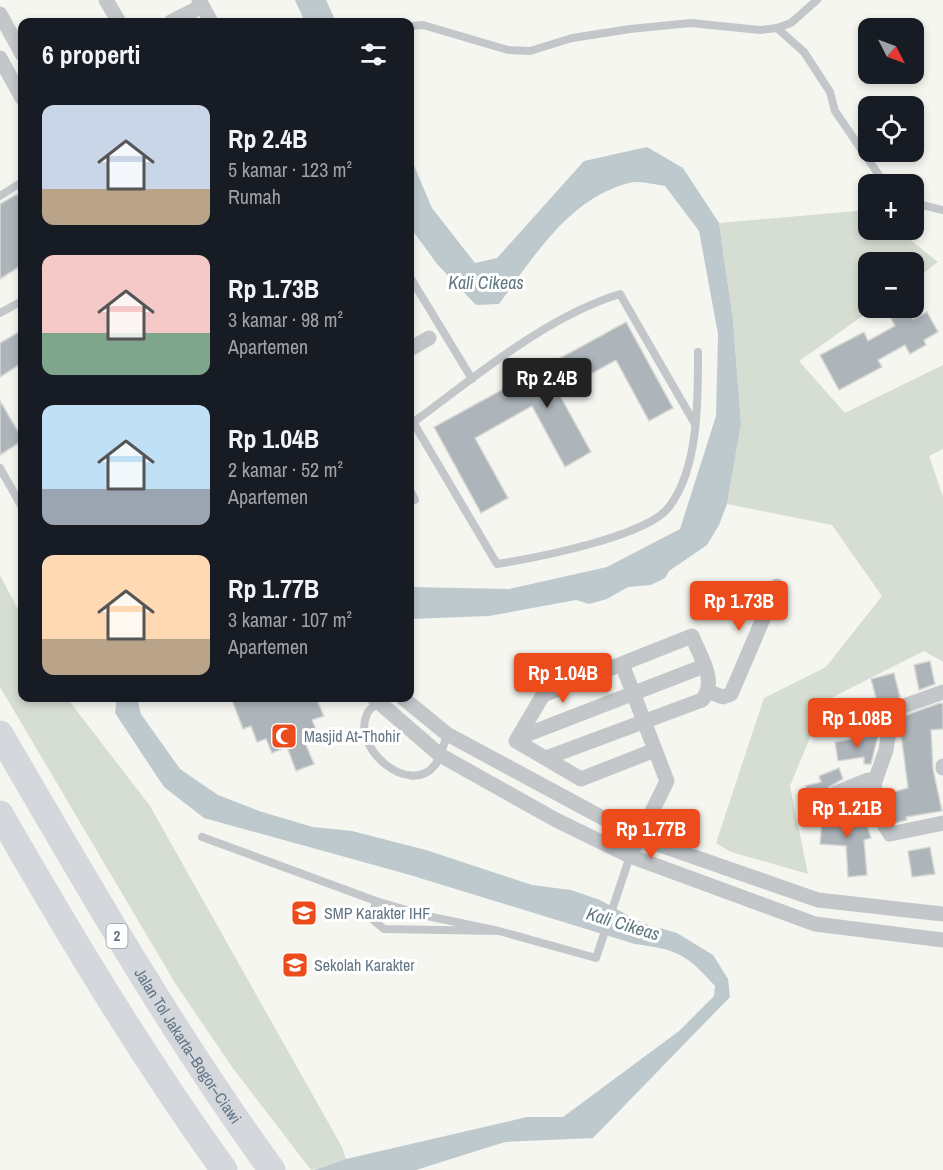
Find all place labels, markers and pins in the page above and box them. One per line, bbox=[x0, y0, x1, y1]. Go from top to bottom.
pin: Rp 2.4B bbox=[492, 358, 602, 409]
pin: Rp 1.73B bbox=[677, 581, 801, 632]
pin: Rp 1.04B bbox=[501, 653, 625, 704]
pin: Rp 1.08B bbox=[795, 698, 919, 749]
mosque icon: Masjid At-Thohir bbox=[269, 721, 299, 751]
place label: Masjid At-Thohir bbox=[304, 725, 401, 747]
pin: Rp 1.21B bbox=[785, 788, 909, 839]
pin: Rp 1.77B bbox=[589, 809, 713, 860]
school or university icon: SMP Karakter IHF bbox=[289, 898, 319, 928]
place label: SMP Karakter IHF bbox=[324, 902, 430, 924]
school or university icon: Sekolah Karakter bbox=[280, 950, 310, 980]
place label: Sekolah Karakter bbox=[314, 954, 415, 976]

